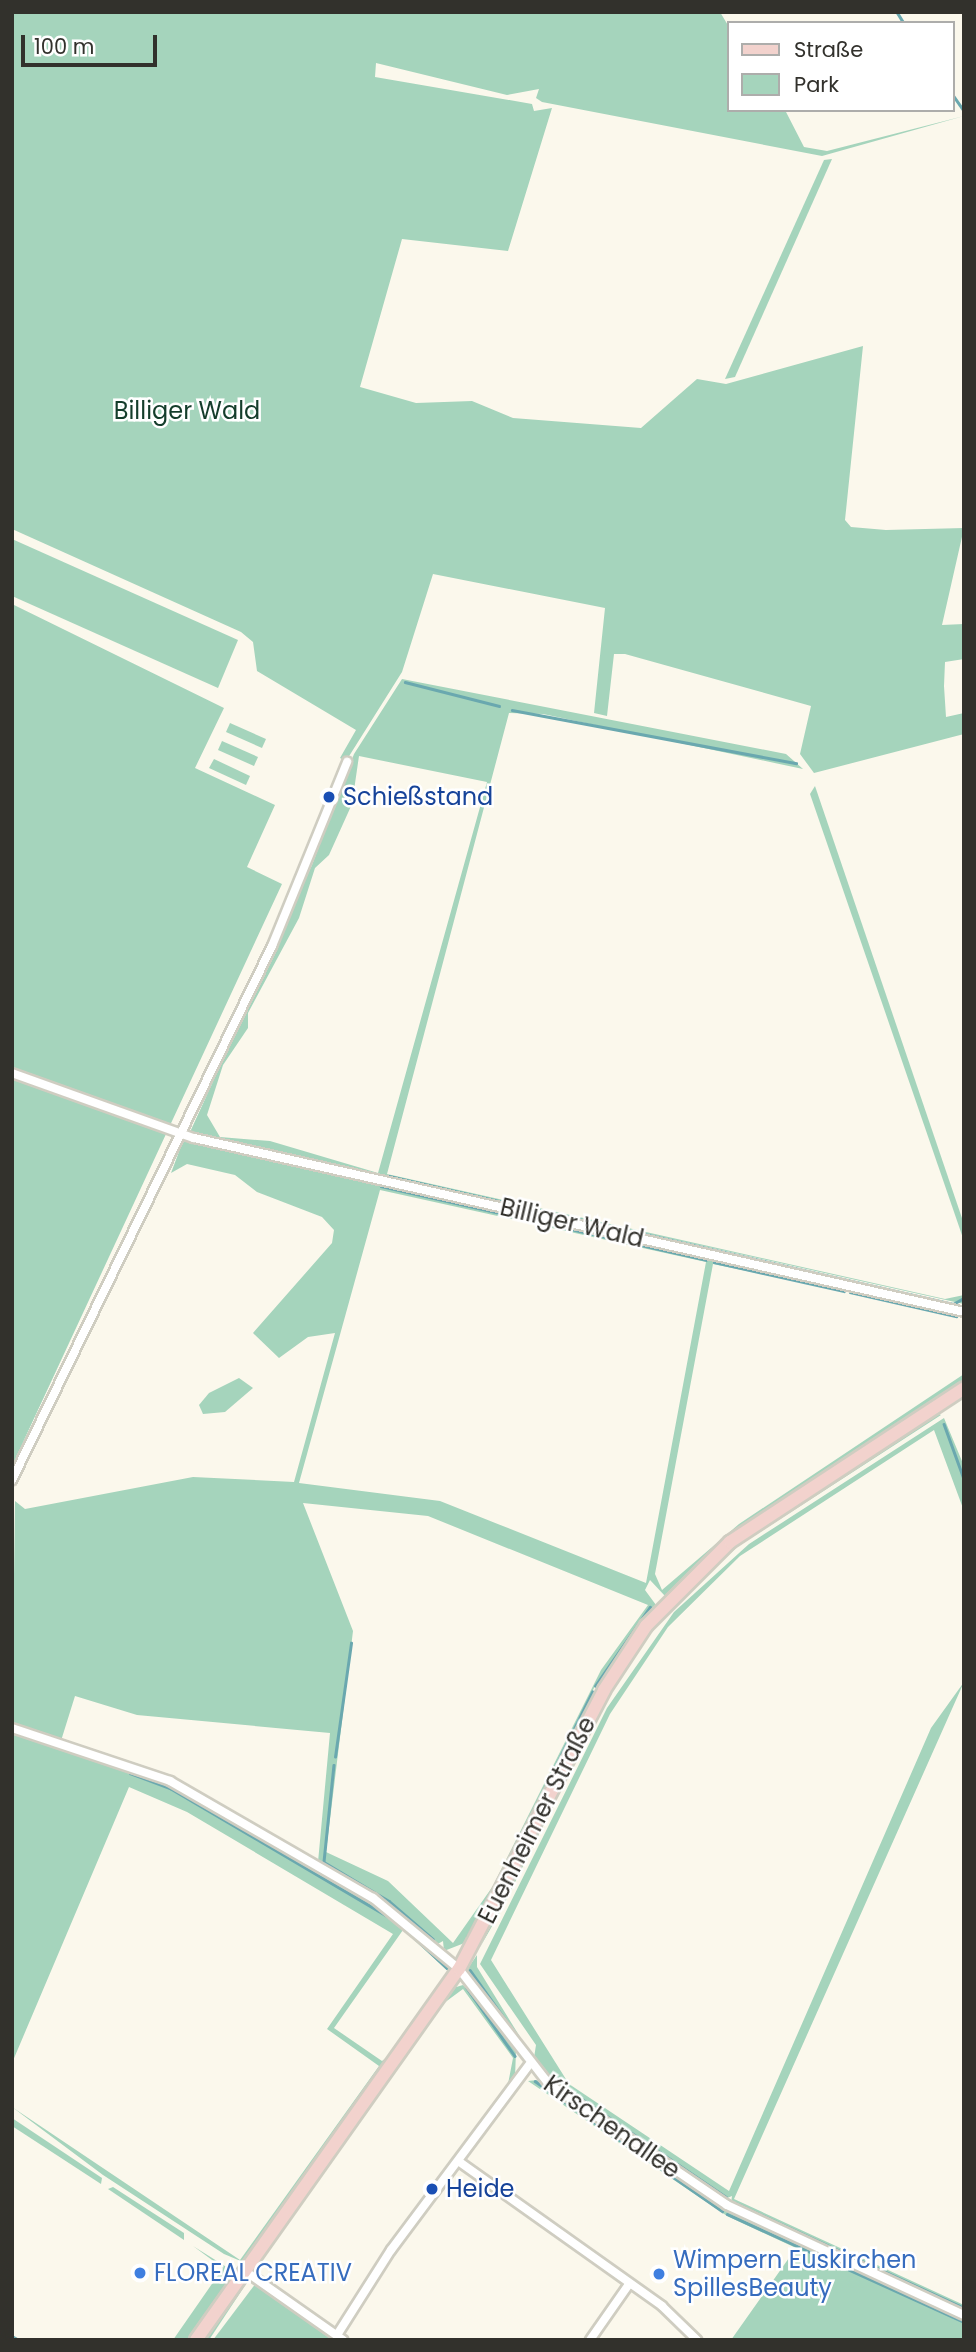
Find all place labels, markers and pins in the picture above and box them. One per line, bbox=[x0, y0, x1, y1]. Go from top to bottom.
place label: Schießstand bbox=[343, 783, 493, 811]
marker: Schießstand bbox=[321, 789, 337, 805]
place label: Heide bbox=[446, 2175, 514, 2203]
marker: Heide bbox=[424, 2181, 440, 2197]
place label: Wimpern Euskirchen SpillesBeauty bbox=[673, 2246, 916, 2302]
place label: FLOREAL CREATIV bbox=[154, 2259, 352, 2287]
marker: FLOREAL CREATIV bbox=[132, 2265, 148, 2281]
marker: Wimpern Euskirchen SpillesBeauty bbox=[651, 2266, 667, 2282]

